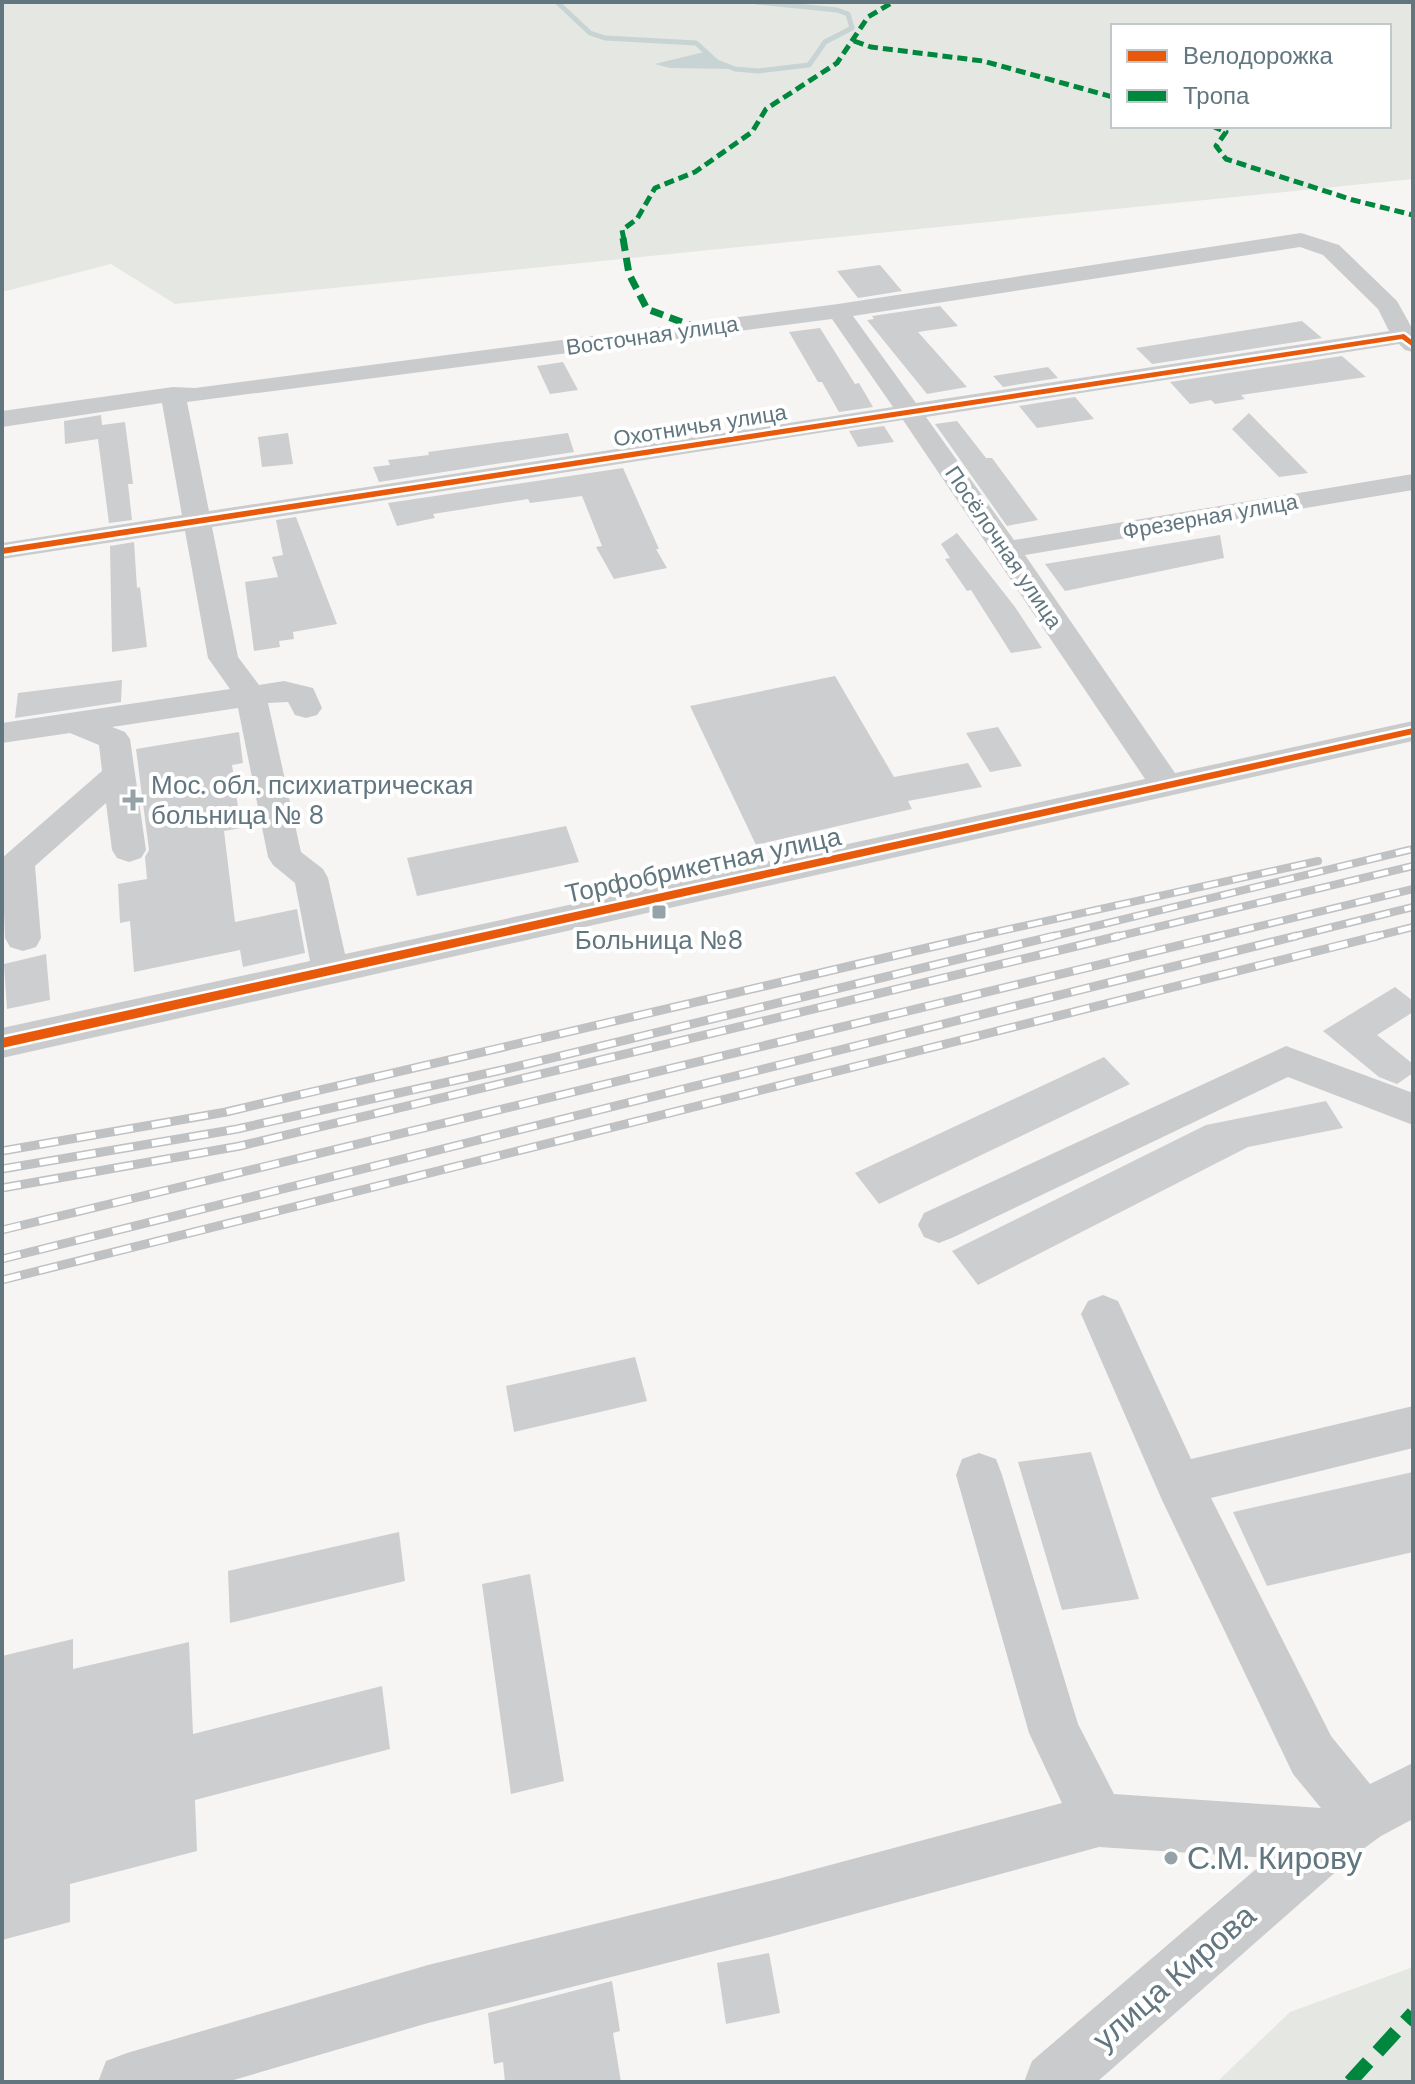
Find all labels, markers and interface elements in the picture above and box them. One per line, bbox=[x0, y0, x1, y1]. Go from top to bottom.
legend bbox=[1111, 24, 1391, 128]
text: Велодорожка bbox=[1183, 40, 1334, 71]
text: Тропа bbox=[1183, 80, 1250, 111]
street label: Восточная улица bbox=[564, 309, 741, 362]
street label: Охотничья улица bbox=[611, 397, 790, 454]
street label: Посёлочная улица bbox=[938, 460, 1069, 635]
street label: Фрезерная улица bbox=[1120, 487, 1301, 546]
place label: Мос. обл. психиатрическая больница № 8 bbox=[151, 768, 473, 832]
marker: Мос. обл. психиатрическая больница № 8 bbox=[122, 789, 144, 811]
street label: Торфобрикетная улица bbox=[562, 819, 844, 911]
marker: Больница №8 bbox=[650, 903, 668, 921]
place label: Больница №8 bbox=[575, 923, 743, 957]
place label: С.М. Кирову bbox=[1187, 1837, 1362, 1879]
marker: С.М. Кирову bbox=[1162, 1849, 1180, 1867]
street label: улица Кирова bbox=[1084, 1894, 1265, 2059]

